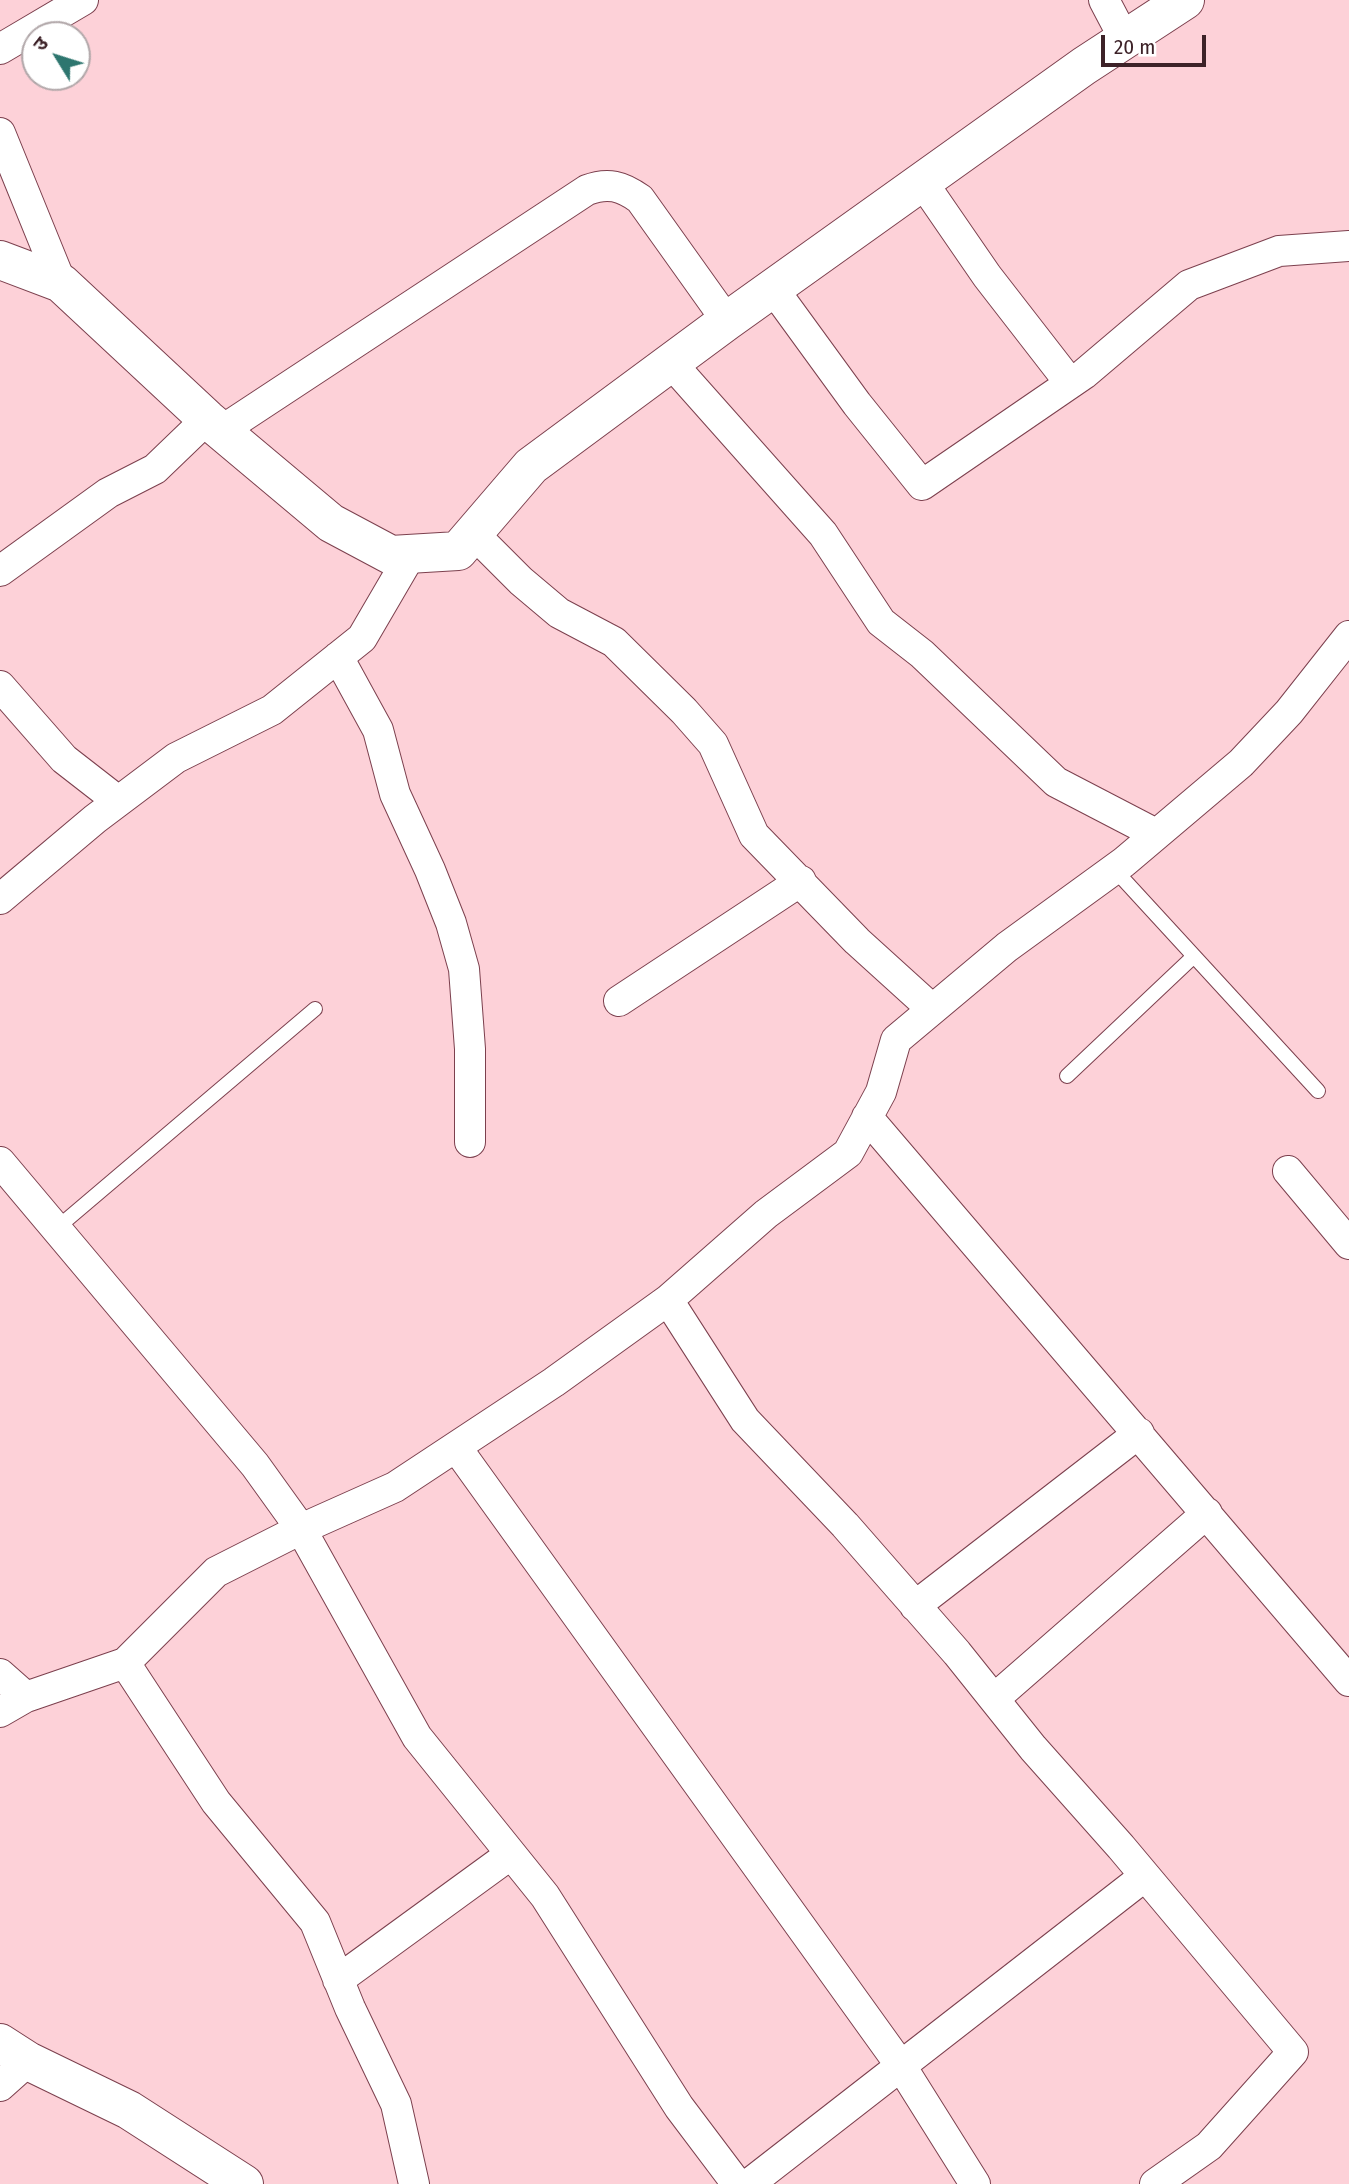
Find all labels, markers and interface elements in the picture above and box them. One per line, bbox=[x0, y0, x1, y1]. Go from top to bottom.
north arrow bbox=[21, 21, 91, 91]
scale bar bbox=[1104, 21, 1209, 65]
text: उ bbox=[28, 33, 53, 55]
text: 20 m bbox=[1114, 34, 1155, 60]

